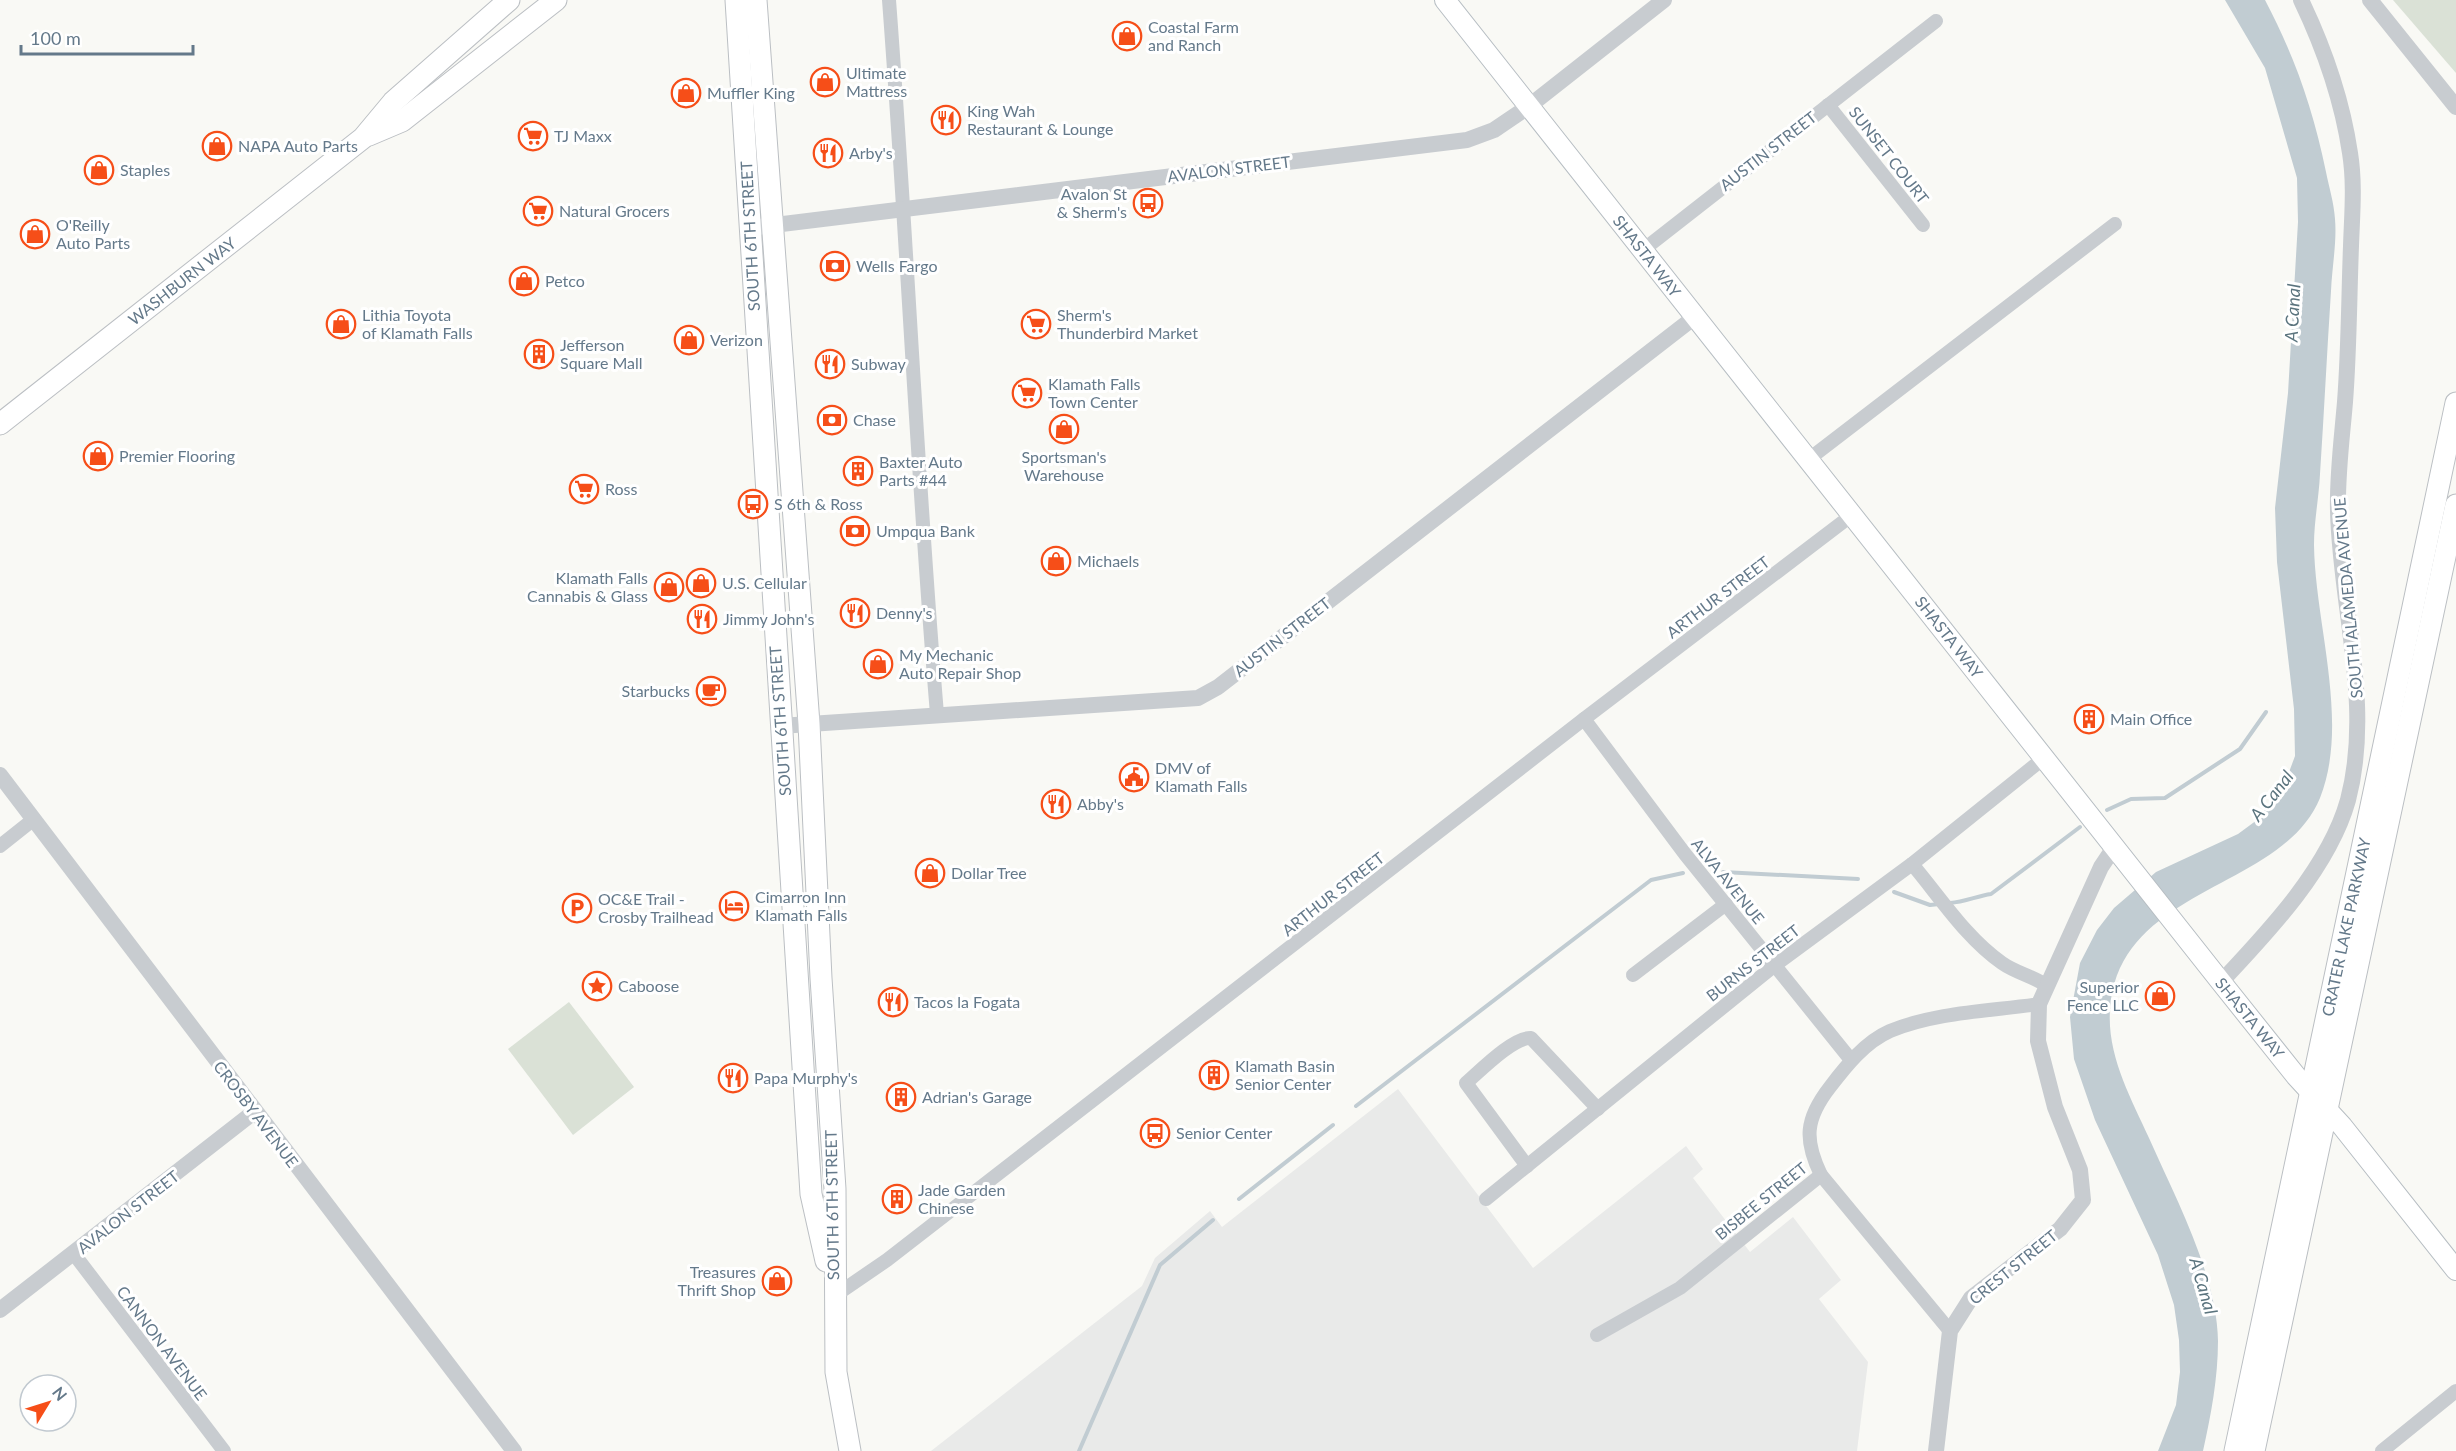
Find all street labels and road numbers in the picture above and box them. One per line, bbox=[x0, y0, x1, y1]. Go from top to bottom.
street label: SUNSET COURT bbox=[1846, 102, 1933, 207]
street label: AUSTIN STREET bbox=[1716, 107, 1820, 194]
street label: AVALON STREET bbox=[1166, 151, 1292, 185]
street label: SOUTH 6TH STREET bbox=[736, 160, 763, 311]
street label: SHASTA WAY bbox=[1610, 211, 1685, 300]
street label: WASHBURN WAY bbox=[124, 233, 239, 329]
street label: SOUTH ALAMEDA AVENUE bbox=[2329, 497, 2366, 699]
street label: ARTHUR STREET bbox=[1662, 551, 1773, 642]
street label: SHASTA WAY bbox=[1912, 592, 1987, 681]
street label: AUSTIN STREET bbox=[1230, 593, 1334, 680]
street label: SOUTH 6TH STREET bbox=[765, 645, 794, 797]
street label: ALVA AVENUE bbox=[1688, 834, 1769, 927]
street label: CRATER LAKE PARKWAY bbox=[2317, 836, 2374, 1018]
street label: ARTHUR STREET bbox=[1278, 848, 1388, 939]
street label: BURNS STREET bbox=[1702, 920, 1804, 1005]
street label: SHASTA WAY bbox=[2212, 973, 2289, 1062]
street label: CROSBY AVENUE bbox=[210, 1057, 303, 1171]
street label: SOUTH 6TH STREET bbox=[821, 1129, 842, 1280]
street label: BISBEE STREET bbox=[1711, 1157, 1811, 1243]
street label: AVALON STREET bbox=[73, 1166, 183, 1257]
street label: CREST STREET bbox=[1965, 1225, 2061, 1308]
street label: CANNON AVENUE bbox=[113, 1282, 211, 1403]

